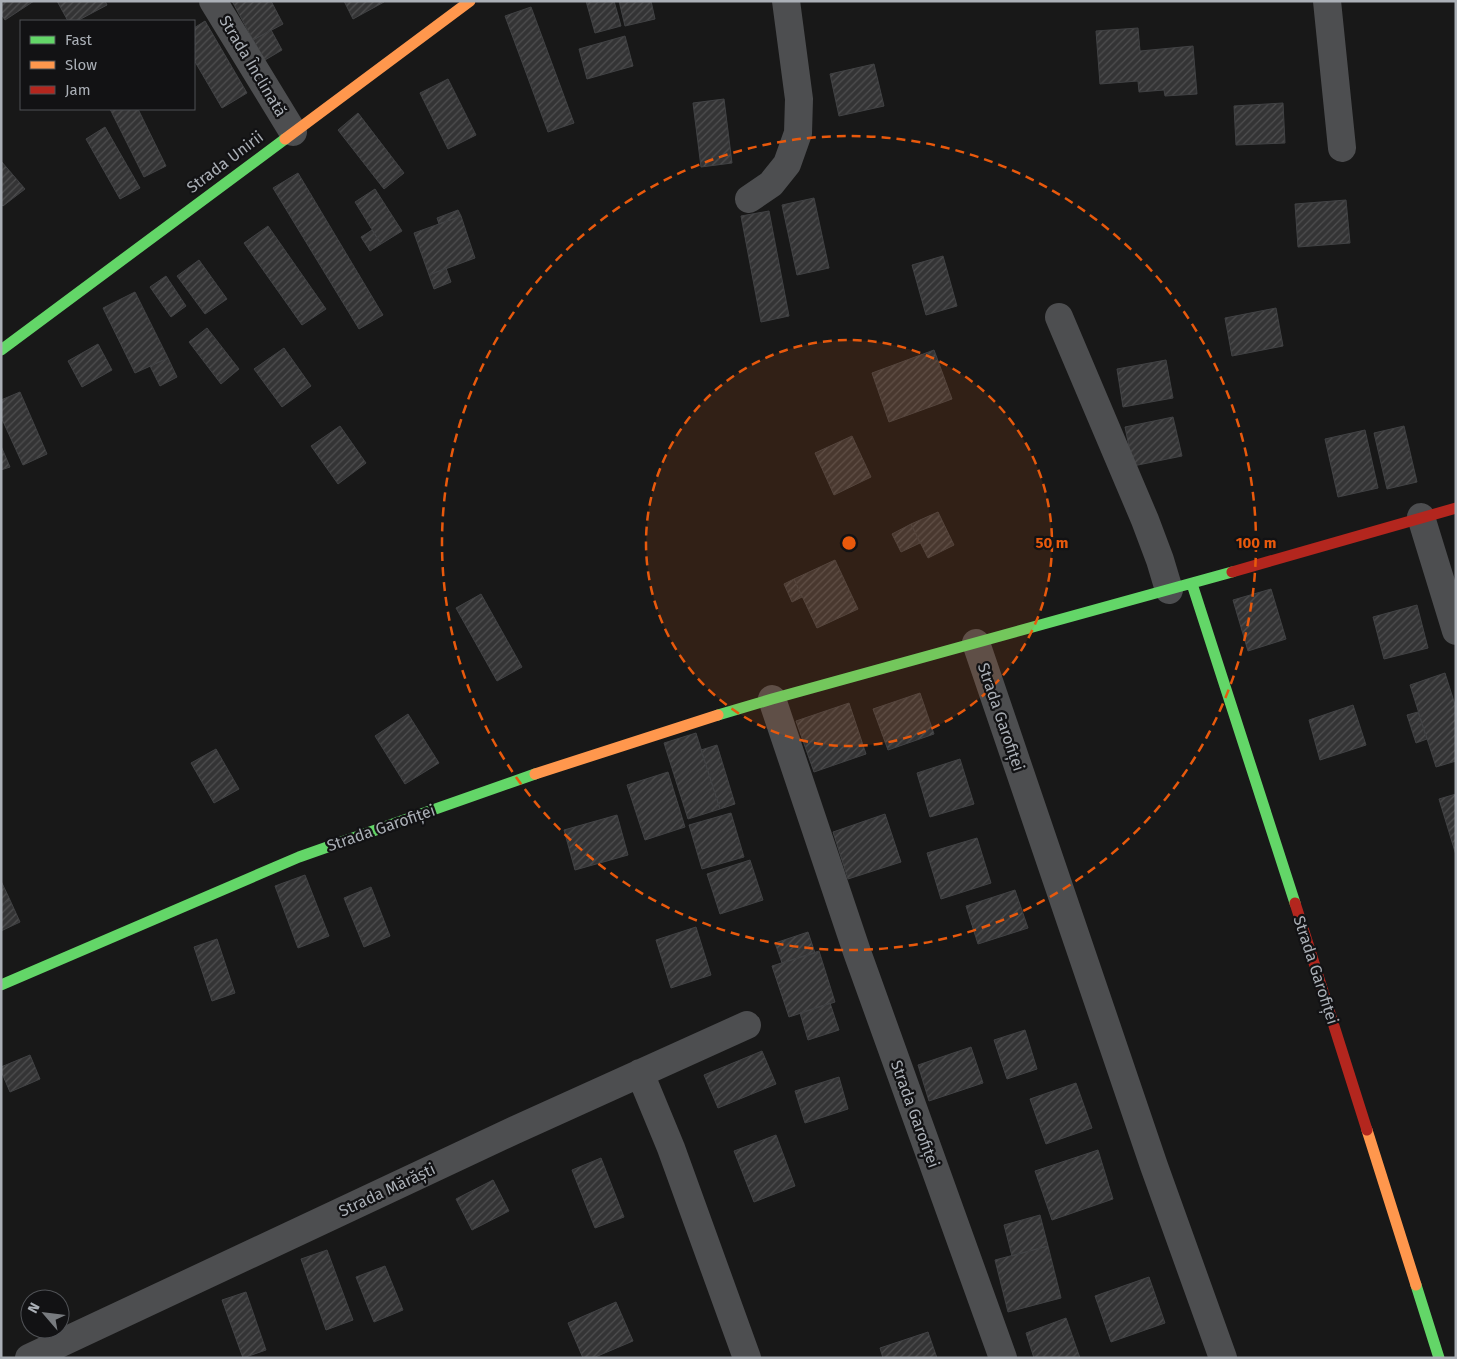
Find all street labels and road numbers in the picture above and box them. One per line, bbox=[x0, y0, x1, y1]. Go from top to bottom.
street label: Strada Înclinată bbox=[215, 11, 292, 120]
street label: Strada Unirii bbox=[183, 127, 267, 197]
street label: Strada Garofiței bbox=[973, 660, 1028, 774]
street label: Strada Garofiței bbox=[324, 801, 438, 856]
street label: Strada Garofiței bbox=[1289, 913, 1343, 1027]
street label: Strada Garofiței bbox=[886, 1058, 943, 1171]
street label: Strada Mărăști bbox=[336, 1159, 439, 1222]

